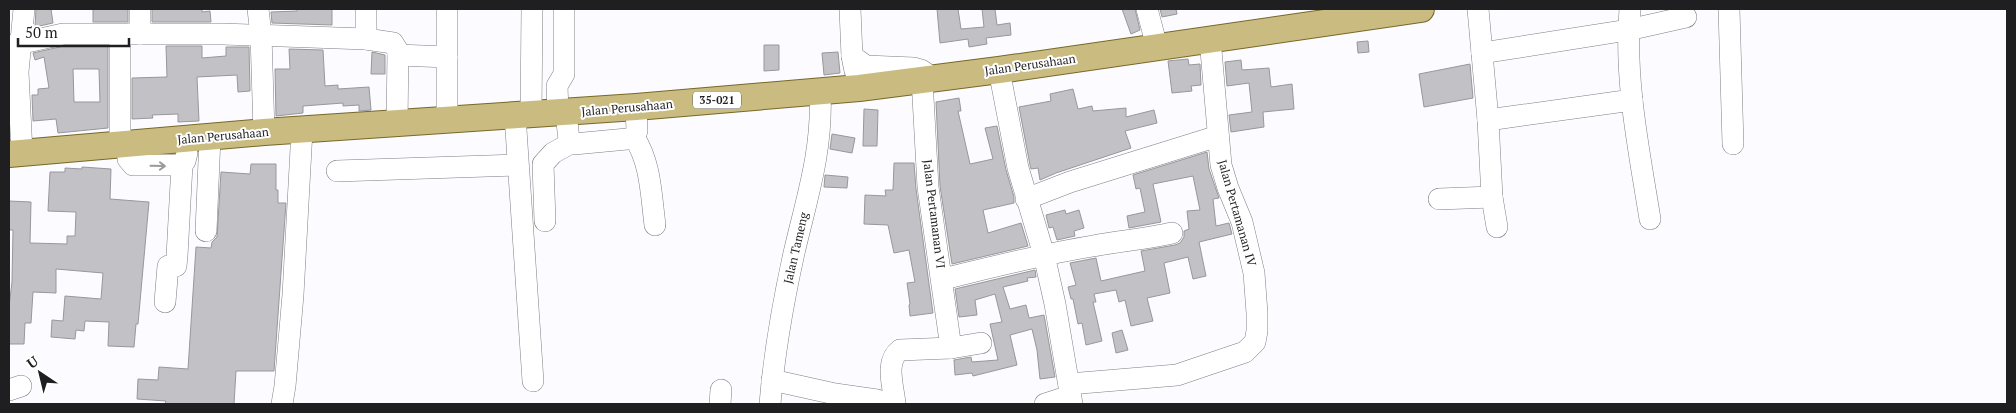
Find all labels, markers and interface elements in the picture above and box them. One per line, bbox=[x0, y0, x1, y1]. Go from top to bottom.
scale bar bbox=[18, 15, 129, 47]
text: 50 m bbox=[25, 22, 58, 42]
street label: Jalan Perusahaan bbox=[983, 51, 1076, 78]
road number: 35-021 bbox=[693, 92, 741, 108]
street label: Jalan Perusahaan bbox=[581, 96, 673, 119]
street label: Jalan Perusahaan bbox=[177, 124, 269, 147]
street label: Jalan Pertamanan IV bbox=[1215, 158, 1260, 269]
street label: Jalan Pertamanan VI bbox=[920, 159, 949, 269]
one-way arrow bbox=[149, 161, 165, 170]
street label: Jalan Tameng bbox=[780, 210, 811, 285]
north arrow bbox=[15, 348, 65, 398]
text: U bbox=[23, 351, 42, 373]

